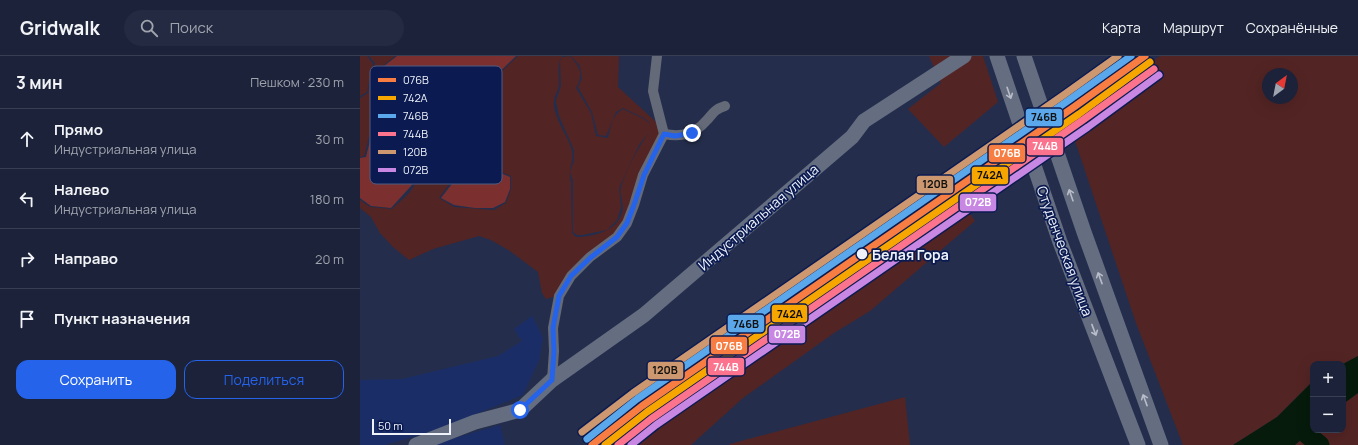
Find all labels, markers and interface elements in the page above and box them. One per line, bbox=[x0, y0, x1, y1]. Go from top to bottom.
search box bbox=[124, 10, 404, 46]
text: Gridwalk bbox=[20, 15, 100, 41]
icon: search bbox=[138, 17, 160, 39]
text: Поиск bbox=[170, 17, 213, 38]
text: Карта bbox=[1102, 18, 1141, 37]
text: Маршрут bbox=[1163, 18, 1224, 37]
text: Сохранённые bbox=[1246, 18, 1338, 37]
legend bbox=[370, 66, 502, 184]
north arrow bbox=[1262, 68, 1298, 104]
text: 3 мин bbox=[16, 71, 63, 94]
text: 076В bbox=[403, 72, 429, 87]
text: Пешком · 230 m bbox=[250, 73, 344, 91]
one-way arrow bbox=[1006, 86, 1013, 99]
text: 742А bbox=[403, 90, 428, 105]
text: 746В bbox=[403, 108, 428, 123]
line badge: 746В bbox=[1025, 108, 1063, 127]
text: 746В bbox=[1031, 109, 1057, 124]
text: Прямо bbox=[54, 119, 103, 140]
route end bbox=[683, 124, 701, 142]
text: 744В bbox=[403, 126, 428, 141]
icon: ahead bbox=[16, 128, 38, 150]
text: 30 m bbox=[315, 130, 344, 148]
line badge: 744В bbox=[1026, 137, 1064, 156]
text: 744В bbox=[1032, 138, 1058, 153]
text: Индустриальная улица bbox=[54, 140, 197, 158]
text: 120В bbox=[403, 144, 427, 159]
line badge: 076В bbox=[988, 144, 1026, 163]
text: 076В bbox=[994, 145, 1020, 160]
street label: Индустриальная улица bbox=[694, 159, 822, 275]
text: 072В bbox=[403, 162, 429, 177]
line badge: 742А bbox=[971, 166, 1009, 185]
text: 742А bbox=[977, 167, 1004, 182]
line badge: 120В bbox=[916, 175, 954, 194]
text: 120В bbox=[922, 176, 948, 191]
text: Налево bbox=[54, 179, 109, 200]
street label: Студенческая улица bbox=[1033, 183, 1097, 319]
icon: left bbox=[16, 188, 38, 210]
one-way arrow bbox=[1067, 188, 1074, 201]
text: 180 m bbox=[310, 190, 344, 208]
line badge: 072В bbox=[959, 193, 997, 212]
text: 072В bbox=[965, 194, 991, 209]
text: Индустриальная улица bbox=[54, 200, 197, 218]
place label: Белая Гора bbox=[872, 245, 949, 264]
marker: Белая Гора bbox=[855, 247, 869, 261]
icon: right bbox=[16, 248, 38, 270]
text: Направо bbox=[54, 248, 118, 269]
text: 20 m bbox=[315, 250, 344, 268]
one-way arrow bbox=[1096, 273, 1104, 285]
line badge: 742А bbox=[771, 304, 808, 323]
text: 742А bbox=[777, 306, 804, 321]
icon: arrive bbox=[16, 308, 38, 330]
text: Пункт назначения bbox=[54, 308, 190, 329]
line badge: 746В bbox=[727, 314, 765, 333]
text: 746В bbox=[733, 316, 759, 331]
one-way arrow bbox=[1091, 324, 1099, 336]
line badge: 072В bbox=[768, 325, 806, 344]
text: 072В bbox=[774, 326, 800, 341]
line badge: 076В bbox=[710, 336, 748, 355]
text: 076В bbox=[716, 338, 742, 353]
line badge: 744В bbox=[707, 357, 745, 376]
text: 744В bbox=[713, 359, 739, 374]
button: Сохранить bbox=[16, 360, 176, 399]
button: Поделиться bbox=[184, 360, 344, 399]
line badge: 120В bbox=[647, 361, 684, 380]
map controls bbox=[1310, 361, 1346, 433]
button: + bbox=[1310, 361, 1346, 397]
text: 120В bbox=[652, 362, 678, 377]
one-way arrow bbox=[1140, 395, 1148, 407]
button: − bbox=[1310, 397, 1346, 433]
route start bbox=[511, 401, 529, 419]
scale bar bbox=[372, 417, 451, 436]
text: 50 m bbox=[378, 418, 403, 433]

